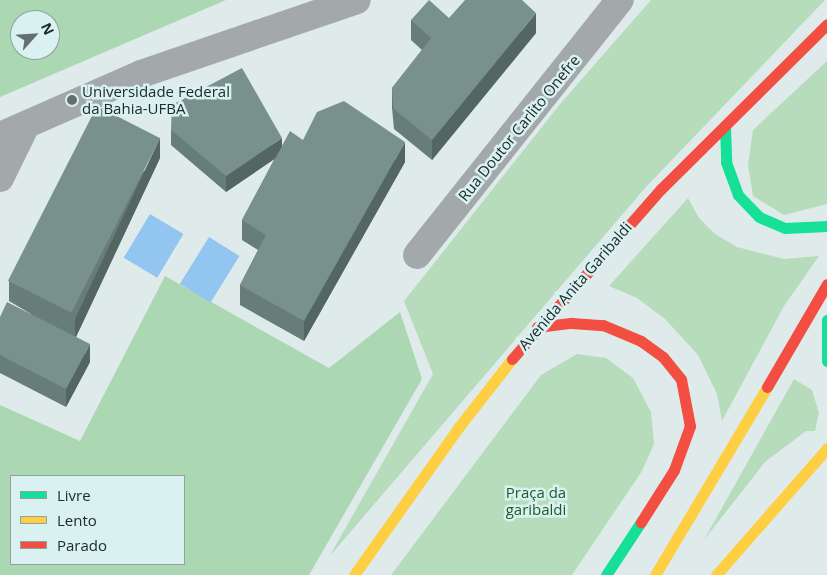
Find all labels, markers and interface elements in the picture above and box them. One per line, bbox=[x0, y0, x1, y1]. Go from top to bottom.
north arrow bbox=[10, 10, 60, 60]
text: N bbox=[37, 19, 59, 38]
street label: Rua Doutor Carlito Onefre bbox=[454, 51, 584, 205]
place label: Universidade Federal da Bahia-UFBA bbox=[82, 82, 230, 117]
marker: Universidade Federal da Bahia-UFBA bbox=[66, 94, 78, 106]
street label: Avenida Anita Garibaldi bbox=[515, 218, 635, 354]
legend bbox=[10, 475, 185, 565]
park label: Praça da garibaldi bbox=[506, 483, 566, 518]
text: Livre bbox=[57, 485, 91, 505]
text: Lento bbox=[57, 510, 97, 530]
text: Parado bbox=[57, 535, 107, 555]

